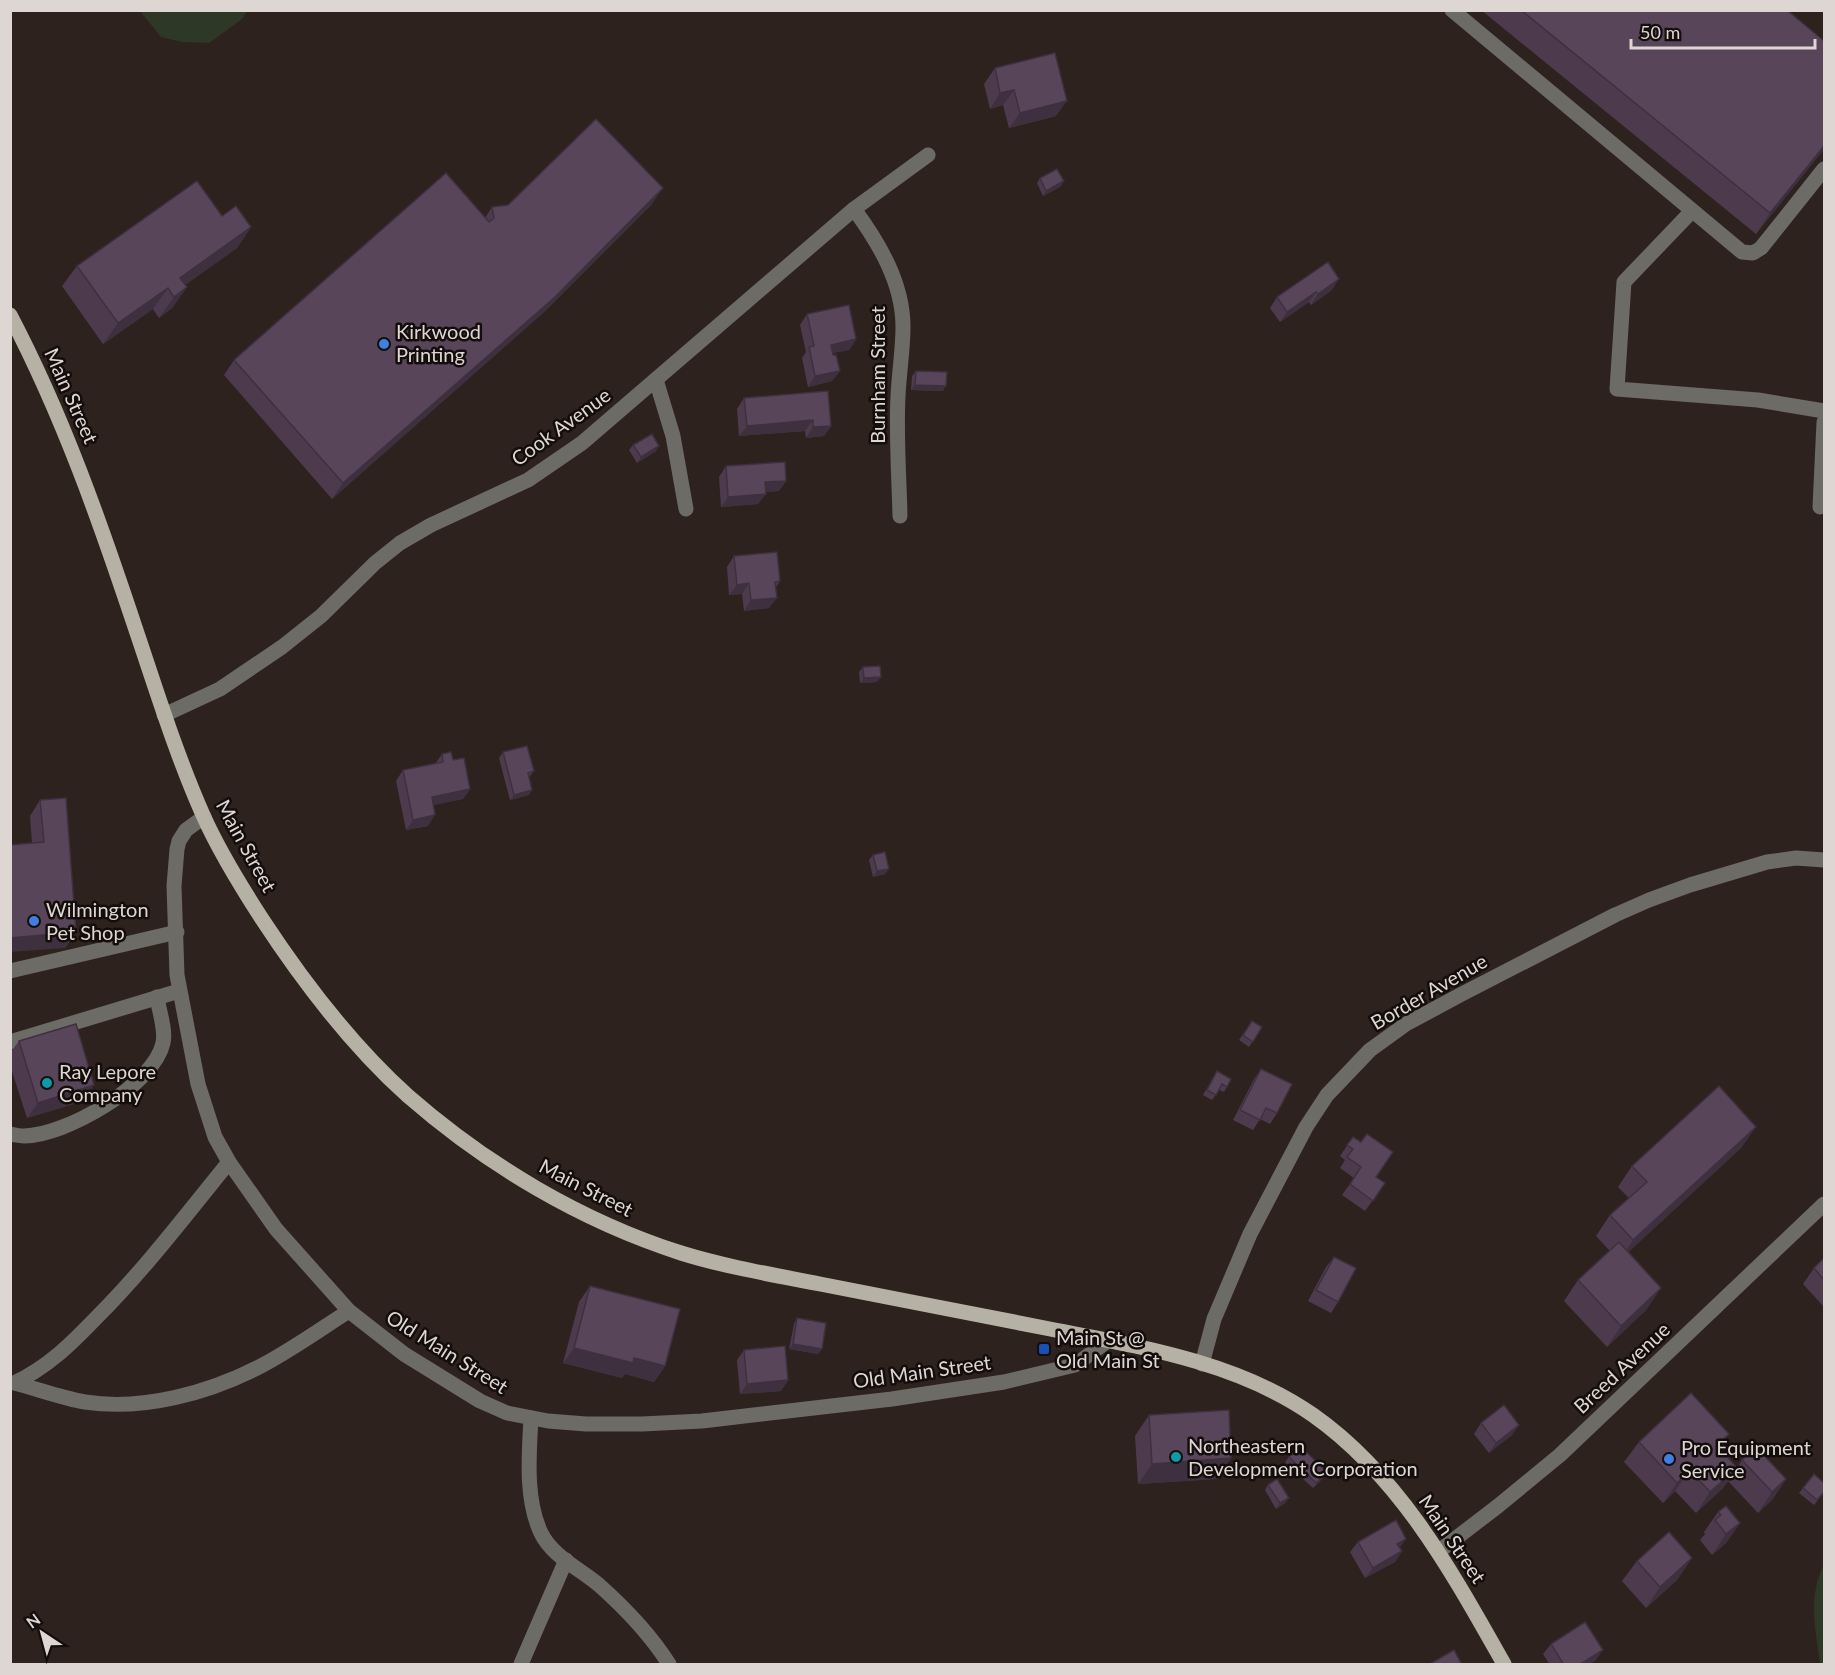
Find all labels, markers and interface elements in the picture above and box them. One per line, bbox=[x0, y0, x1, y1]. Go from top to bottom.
scale bar bbox=[1631, 12, 1816, 50]
text: 50 m bbox=[1640, 21, 1680, 43]
street label: Burnham Street bbox=[865, 306, 889, 444]
place label: Kirkwood Printing bbox=[396, 319, 481, 366]
marker: Kirkwood Printing bbox=[377, 337, 391, 351]
street label: Main Street bbox=[40, 344, 104, 447]
street label: Cook Avenue bbox=[506, 382, 615, 470]
street label: Main Street bbox=[212, 795, 282, 896]
place label: Wilmington Pet Shop bbox=[46, 897, 149, 944]
marker: Wilmington Pet Shop bbox=[27, 914, 41, 928]
street label: Border Avenue bbox=[1366, 948, 1491, 1034]
place label: Ray Lepore Company bbox=[59, 1059, 156, 1106]
marker: Ray Lepore Company bbox=[40, 1076, 54, 1090]
street label: Main Street bbox=[536, 1153, 637, 1221]
street label: Old Main Street bbox=[382, 1304, 513, 1398]
street label: Breed Avenue bbox=[1568, 1317, 1674, 1418]
place label: Main St @ Old Main St bbox=[1056, 1325, 1160, 1372]
marker: Main St @ Old Main St bbox=[1037, 1342, 1051, 1356]
street label: Old Main Street bbox=[851, 1349, 992, 1393]
place label: Northeastern Development Corporation bbox=[1188, 1433, 1418, 1480]
place label: Pro Equipment Service bbox=[1681, 1435, 1811, 1482]
marker: Northeastern Development Corporation bbox=[1169, 1450, 1183, 1464]
marker: Pro Equipment Service bbox=[1662, 1452, 1676, 1466]
street label: Main Street bbox=[1414, 1489, 1491, 1587]
north arrow bbox=[12, 1603, 72, 1663]
text: N bbox=[22, 1609, 43, 1632]

